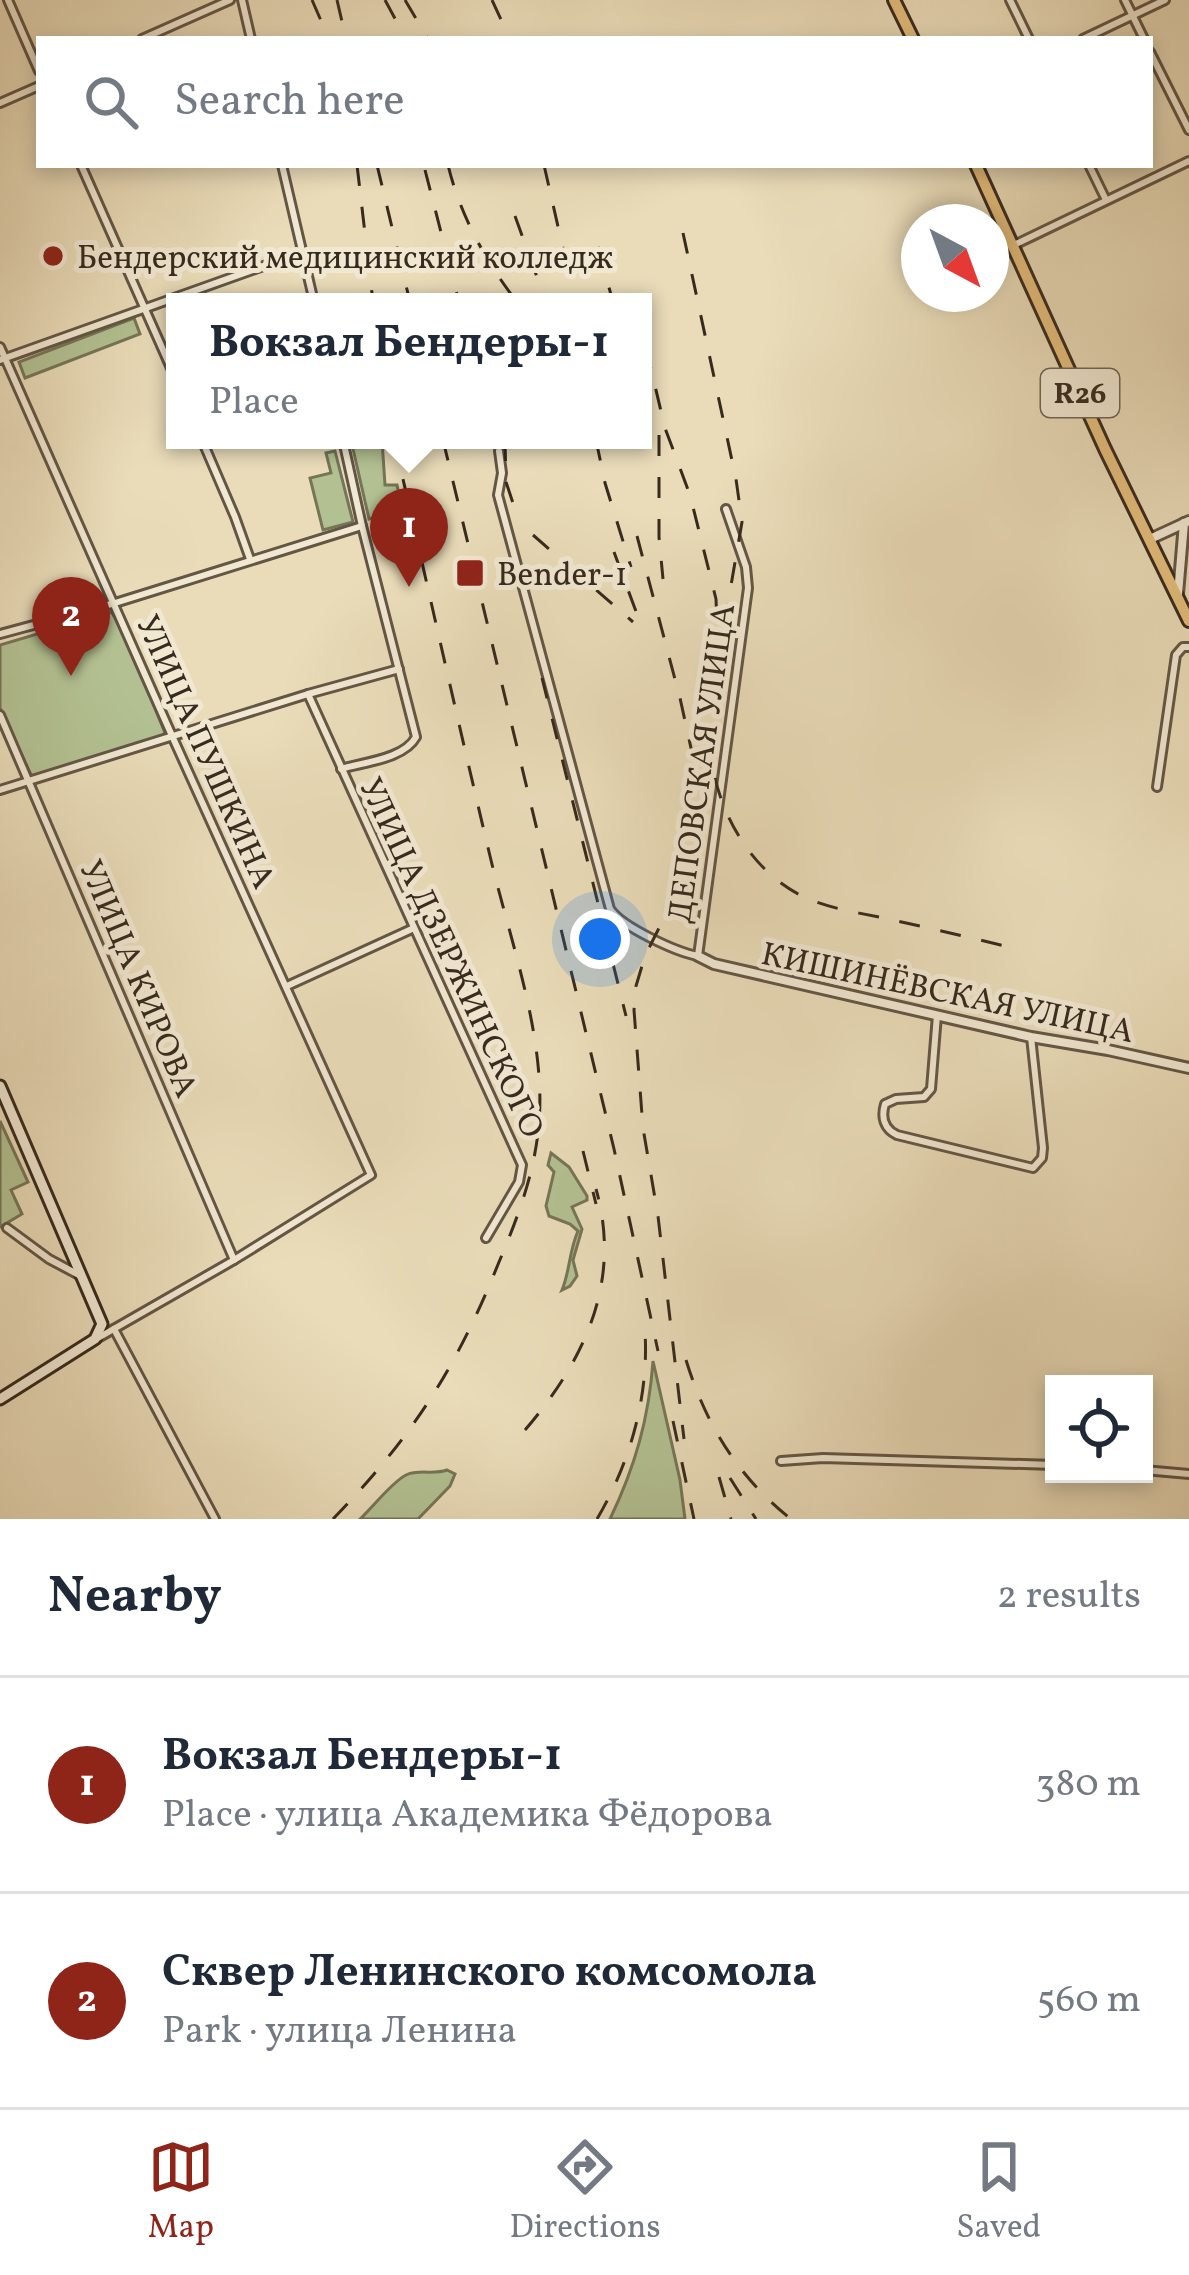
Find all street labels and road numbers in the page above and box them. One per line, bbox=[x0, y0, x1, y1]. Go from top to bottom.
road number: R26 bbox=[1041, 369, 1119, 417]
street label: ДЕПОВСКАЯ УЛИЦА bbox=[659, 601, 749, 926]
street label: УЛИЦА ПУШКИНА bbox=[122, 608, 284, 897]
street label: УЛИЦА ДЗЕРЖИНСКОГО bbox=[345, 771, 553, 1147]
street label: УЛИЦА КИРОВА bbox=[66, 854, 207, 1105]
street label: КИШИНЁВСКАЯ УЛИЦА bbox=[757, 933, 1138, 1057]

